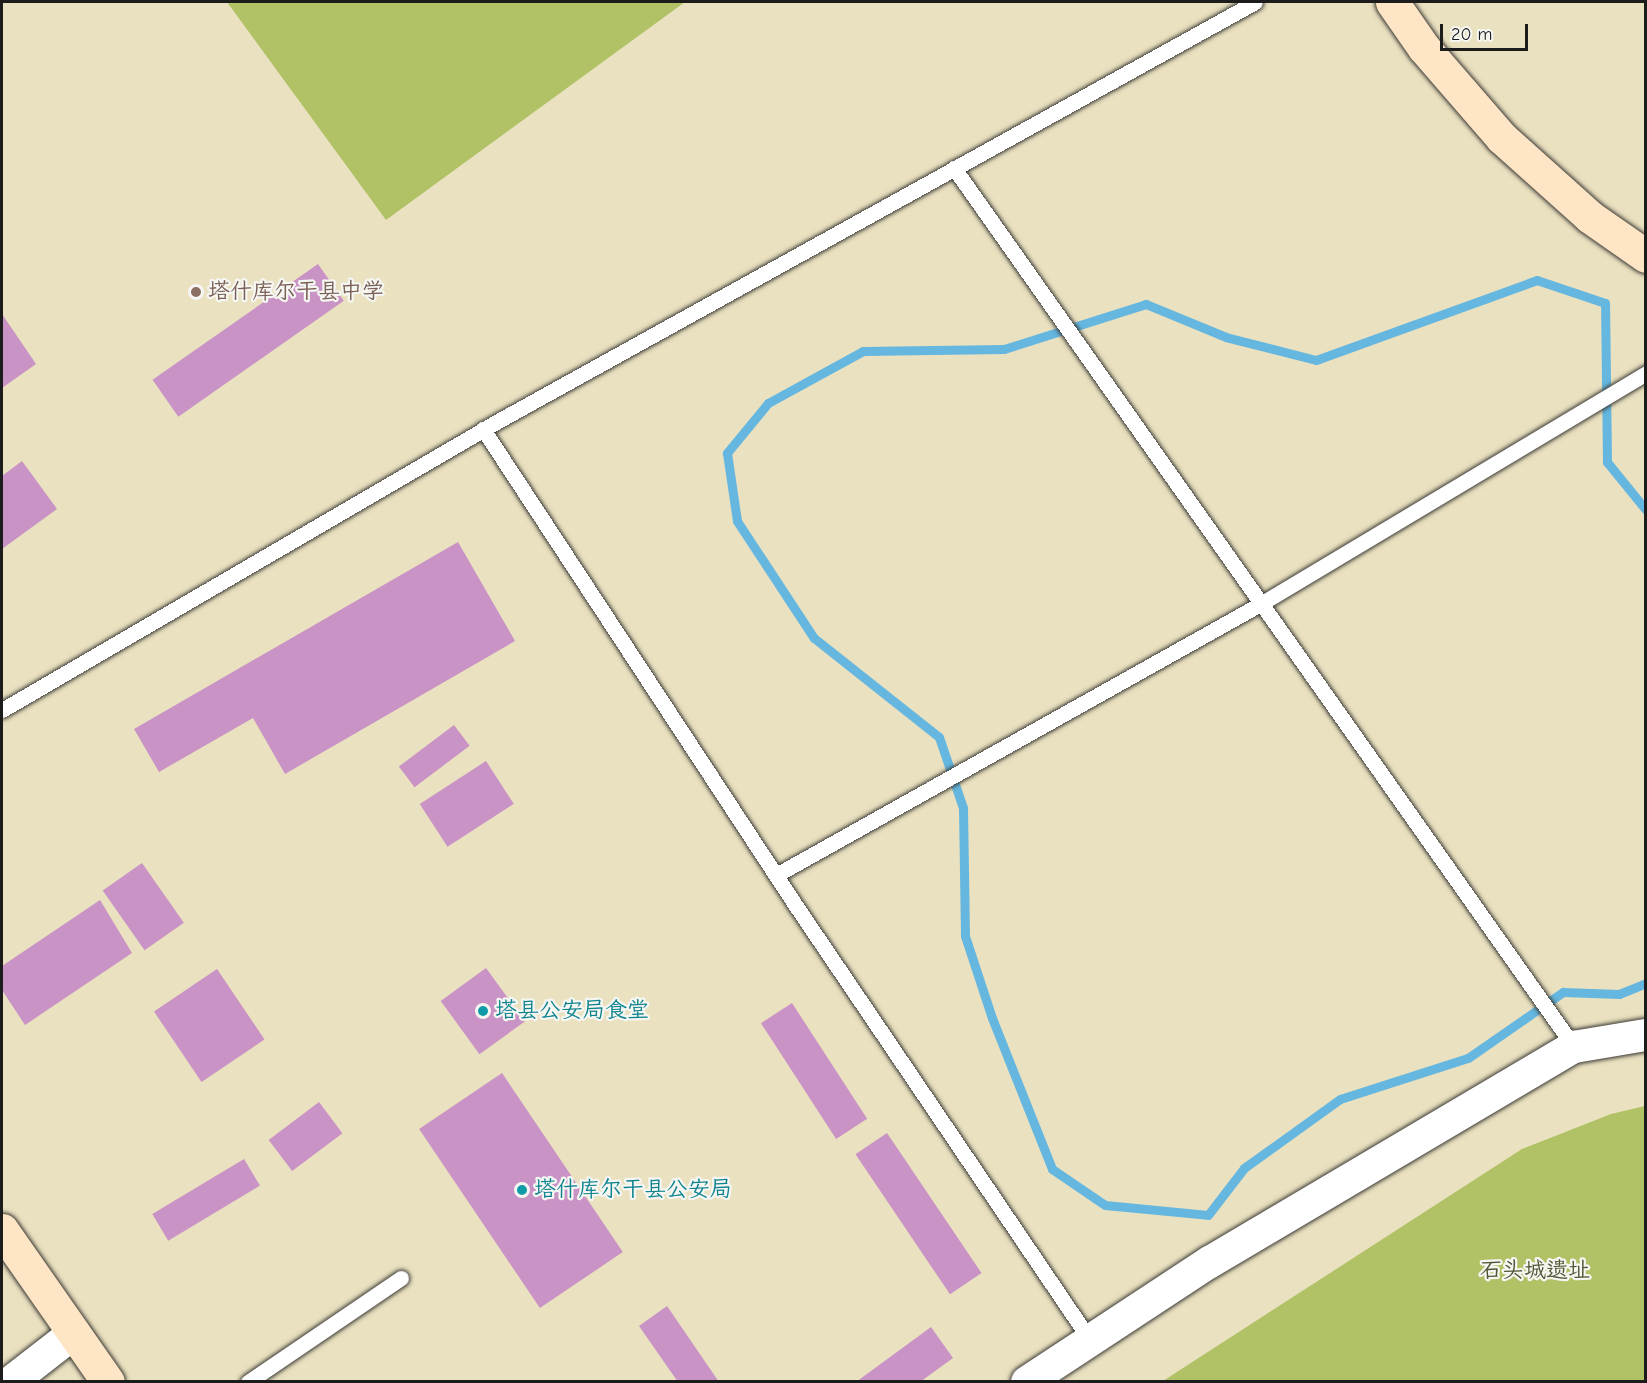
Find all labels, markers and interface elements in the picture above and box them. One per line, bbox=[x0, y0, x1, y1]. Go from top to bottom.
scale bar bbox=[1443, 12, 1532, 50]
text: 20 m bbox=[1451, 24, 1492, 45]
place label: 塔什库尔干县中学 bbox=[208, 279, 384, 305]
marker: 塔什库尔干县中学 bbox=[189, 285, 203, 299]
place label: 塔县公安局食堂 bbox=[495, 998, 649, 1024]
marker: 塔县公安局食堂 bbox=[476, 1004, 490, 1018]
place label: 塔什库尔干县公安局 bbox=[534, 1177, 732, 1203]
marker: 塔什库尔干县公安局 bbox=[515, 1183, 529, 1197]
park label: 石头城遗址 bbox=[1480, 1258, 1590, 1284]

